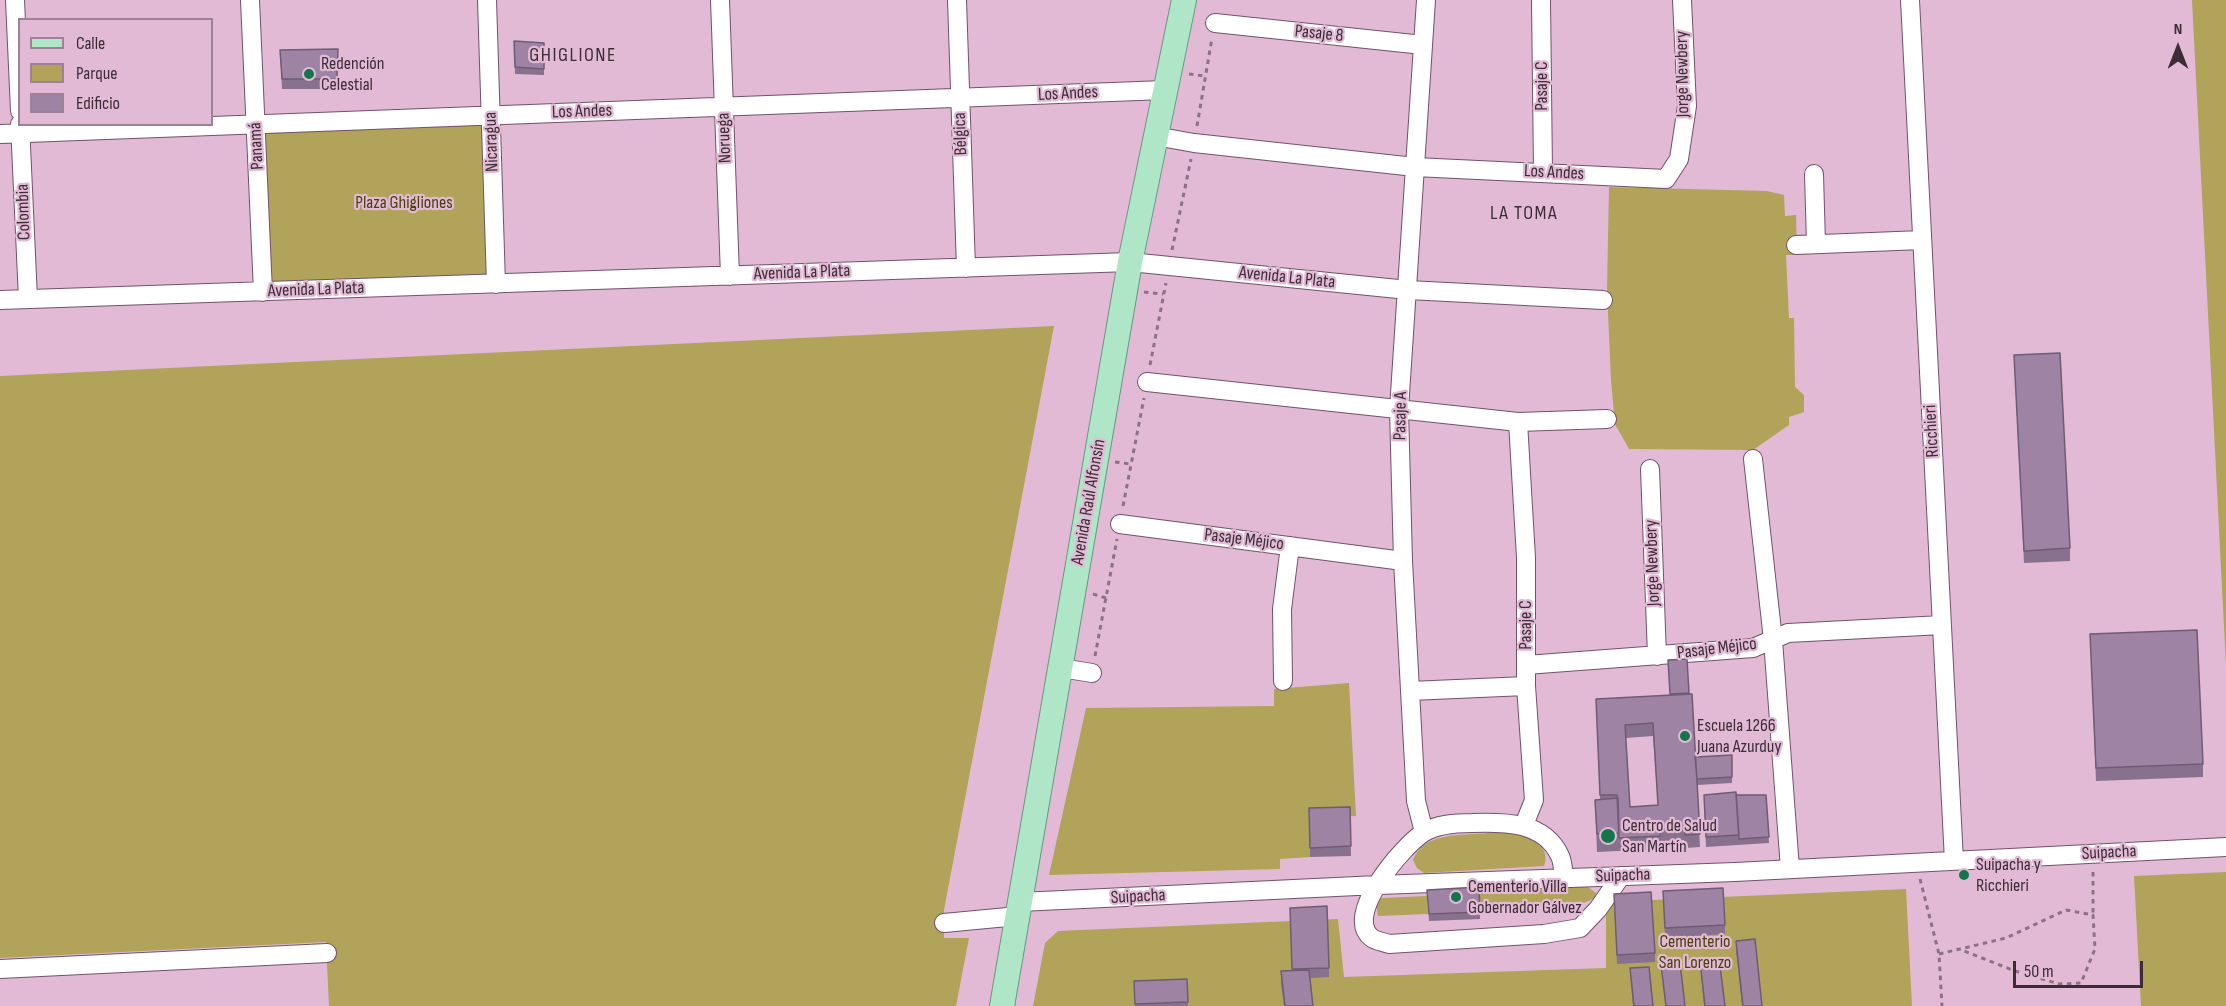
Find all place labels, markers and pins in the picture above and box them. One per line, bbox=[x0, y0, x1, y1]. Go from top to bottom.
place label: Redención Celestial bbox=[321, 53, 385, 96]
marker: Redención Celestial bbox=[302, 67, 316, 81]
place label: Escuela 1266 Juana Azurduy bbox=[1697, 715, 1781, 758]
marker: Escuela 1266 Juana Azurduy bbox=[1678, 729, 1692, 743]
place label: Centro de Salud San Martín bbox=[1622, 815, 1717, 858]
marker: Centro de Salud San Martín bbox=[1599, 827, 1617, 845]
place label: Suipacha y Ricchieri bbox=[1976, 854, 2041, 896]
marker: Suipacha y Ricchieri bbox=[1957, 868, 1971, 882]
place label: Cementerio Villa Gobernador Gálvez bbox=[1468, 876, 1582, 918]
marker: Cementerio Villa Gobernador Gálvez bbox=[1449, 890, 1463, 904]

